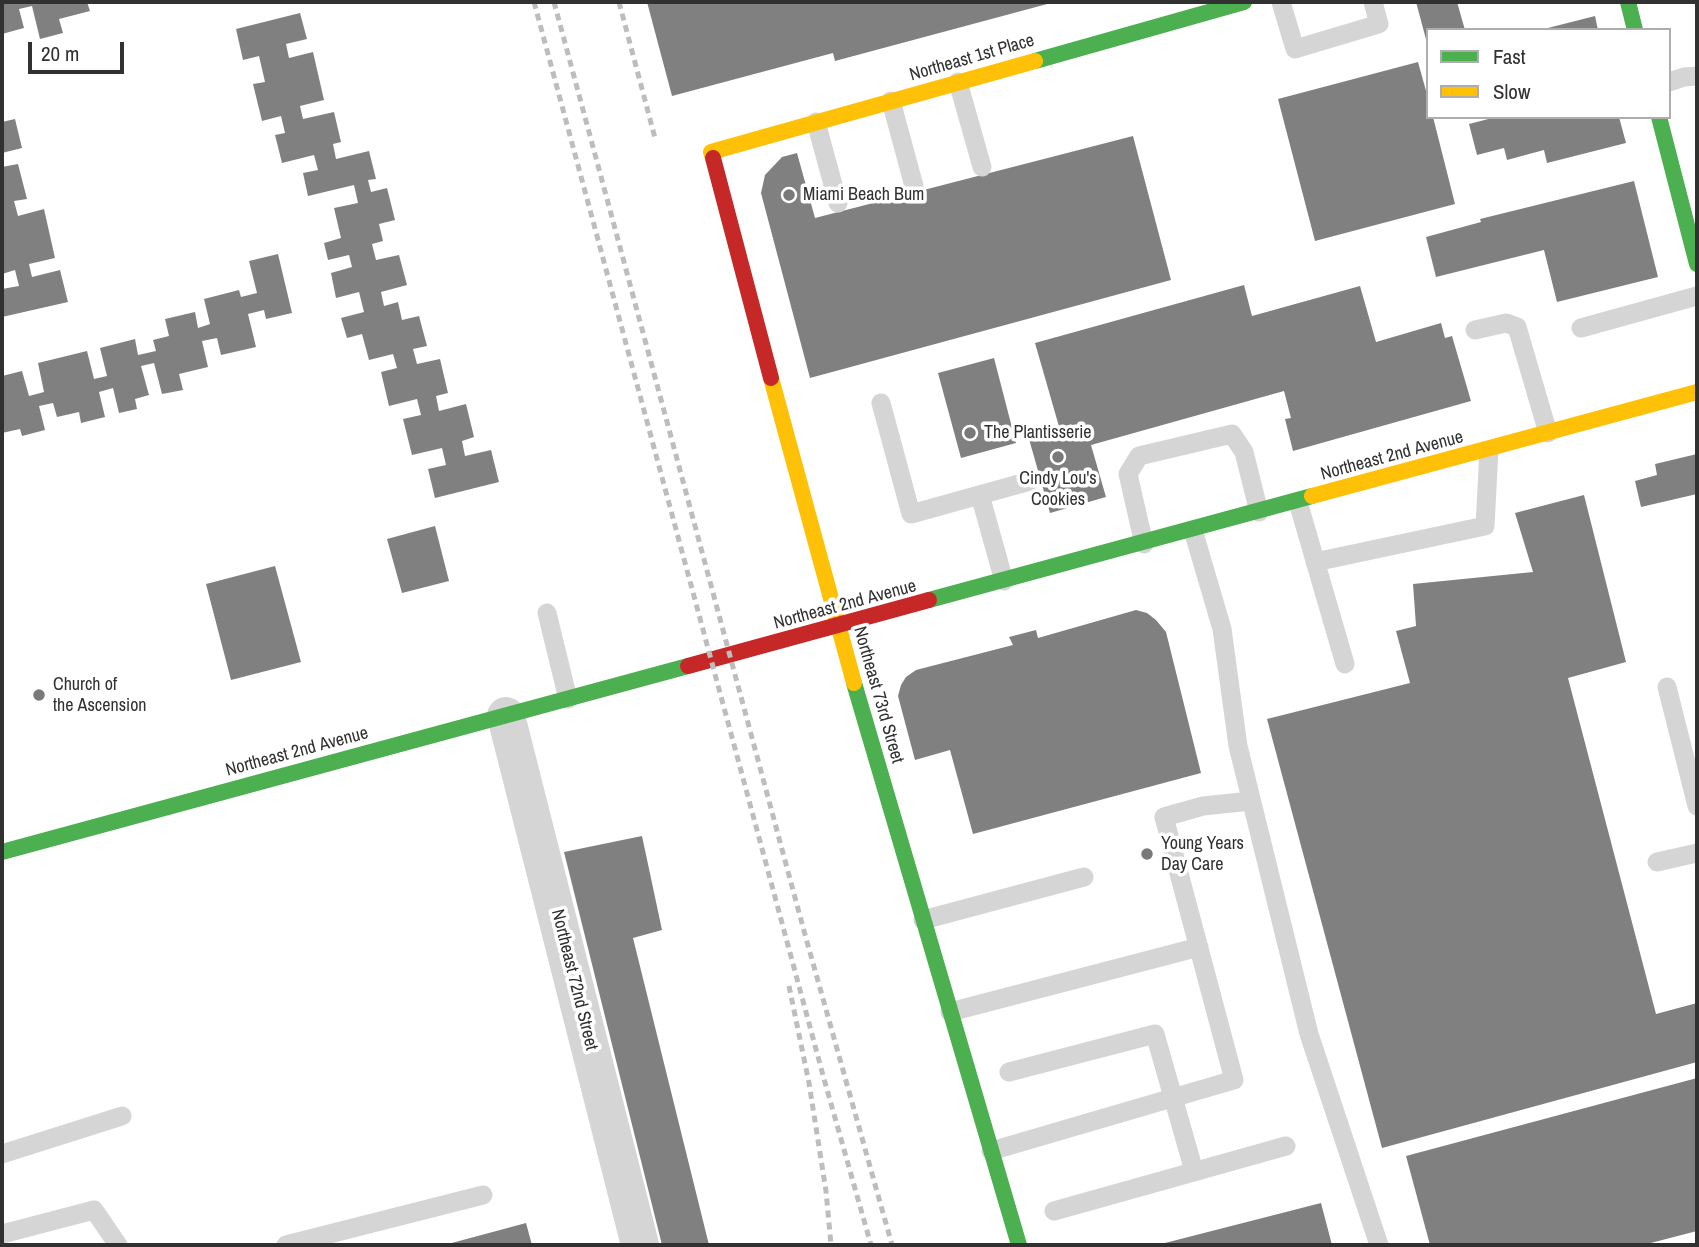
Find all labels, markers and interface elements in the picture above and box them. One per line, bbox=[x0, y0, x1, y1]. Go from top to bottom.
scale bar bbox=[32, 28, 128, 72]
legend bbox=[1426, 28, 1671, 119]
street label: Northeast 1st Place bbox=[907, 30, 1037, 86]
text: 20 m bbox=[41, 39, 79, 68]
text: Fast bbox=[1493, 42, 1526, 71]
text: Slow bbox=[1493, 77, 1530, 106]
place label: Miami Beach Bum bbox=[803, 184, 924, 206]
marker: Miami Beach Bum bbox=[781, 187, 797, 203]
place label: The Plantisserie bbox=[984, 422, 1091, 444]
marker: The Plantisserie bbox=[962, 425, 978, 441]
street label: Northeast 2nd Avenue bbox=[1318, 427, 1466, 485]
marker: Cindy Lou's Cookies bbox=[1050, 449, 1066, 465]
place label: Cindy Lou's Cookies bbox=[1019, 468, 1097, 510]
street label: Northeast 2nd Avenue bbox=[771, 576, 919, 634]
street label: Northeast 73rd Street bbox=[848, 624, 908, 766]
place label: Church of the Ascension bbox=[53, 674, 147, 716]
marker: Church of the Ascension bbox=[31, 687, 47, 703]
street label: Northeast 2nd Avenue bbox=[223, 723, 371, 781]
place label: Young Years Day Care bbox=[1161, 833, 1244, 876]
marker: Young Years Day Care bbox=[1139, 846, 1155, 862]
street label: Northeast 72nd Street bbox=[546, 907, 602, 1053]

